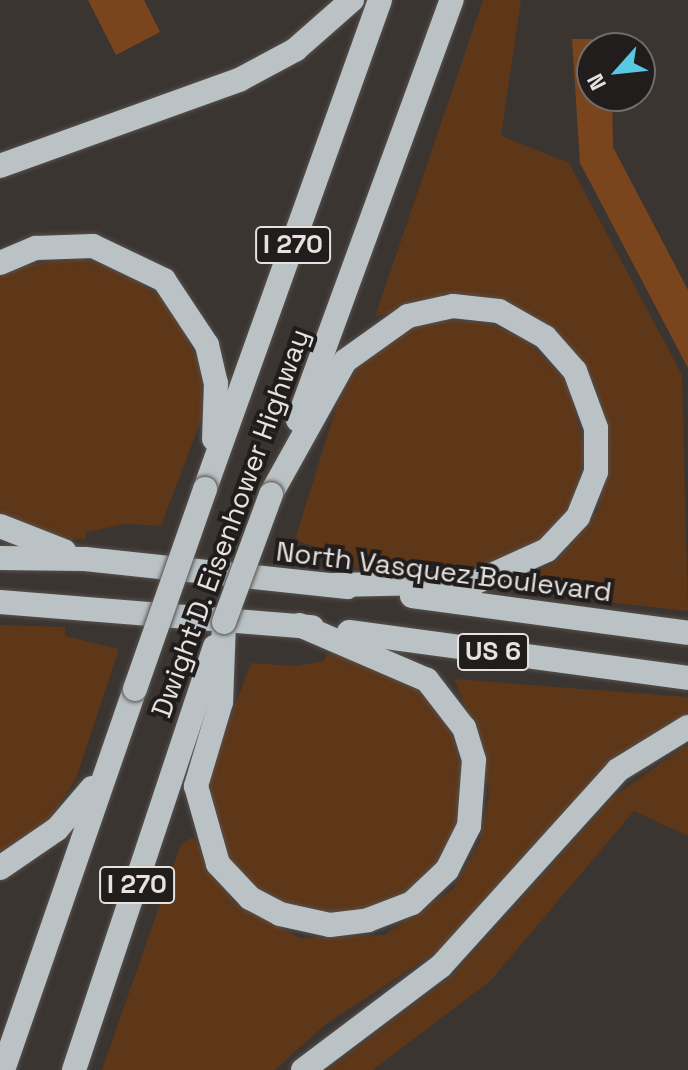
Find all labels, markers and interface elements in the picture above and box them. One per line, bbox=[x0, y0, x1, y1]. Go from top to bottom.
north arrow bbox=[576, 32, 656, 112]
text: N bbox=[581, 69, 612, 95]
road number: I 270 bbox=[255, 223, 331, 267]
street label: Dwight D. Eisenhower Highway bbox=[144, 324, 316, 722]
street label: North Vasquez Boulevard bbox=[274, 534, 614, 608]
road number: US 6 bbox=[457, 630, 529, 674]
road number: I 270 bbox=[99, 863, 175, 907]

